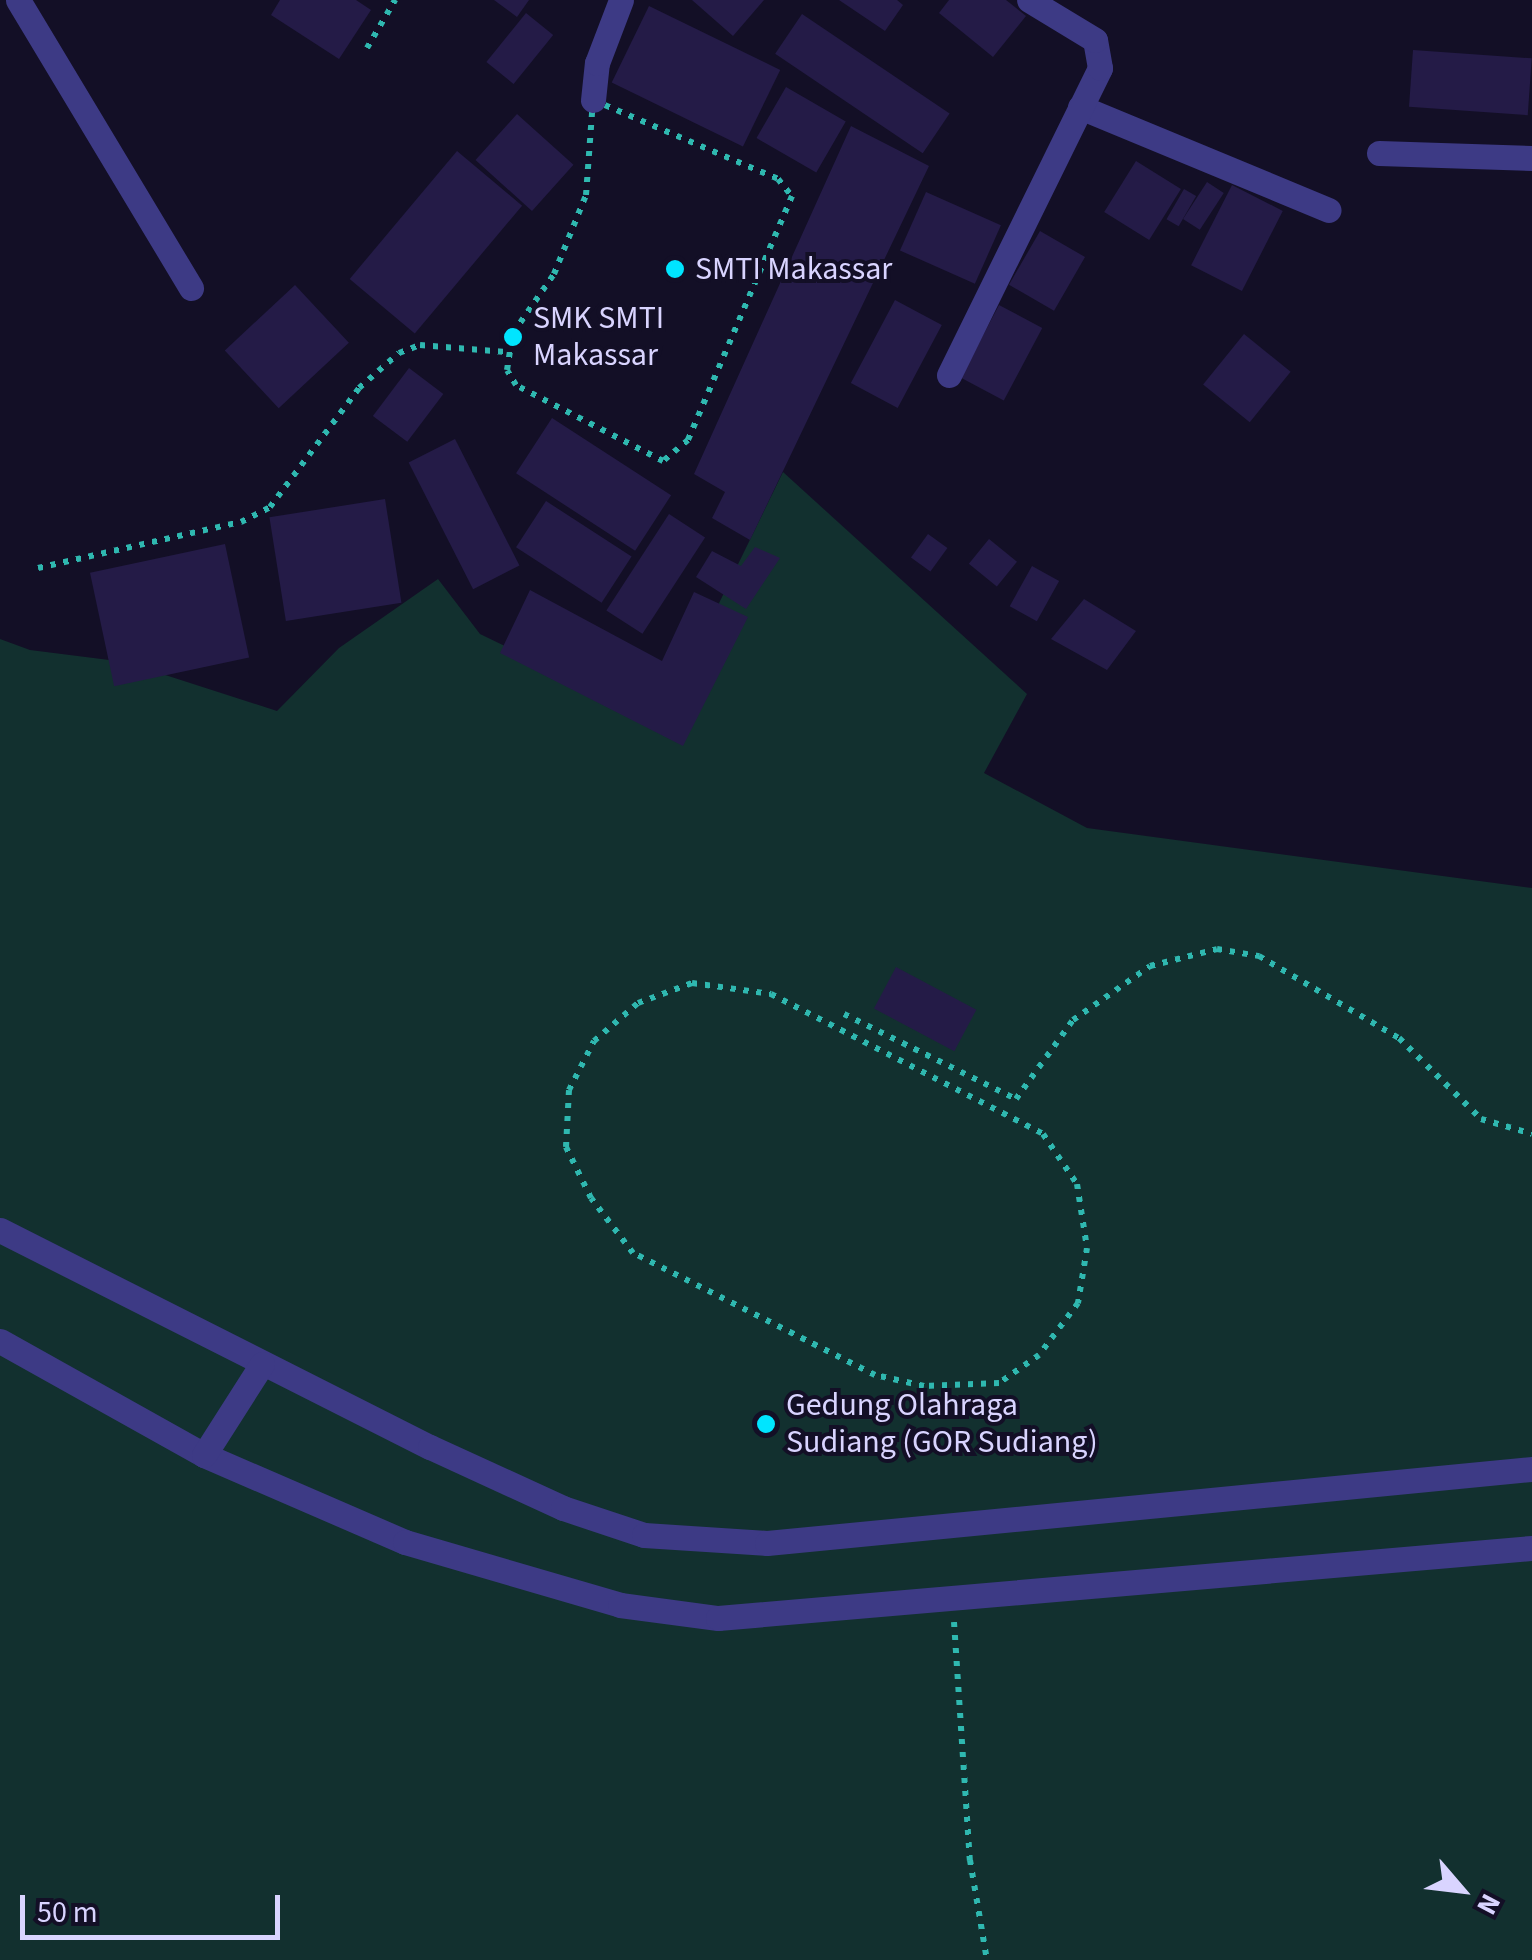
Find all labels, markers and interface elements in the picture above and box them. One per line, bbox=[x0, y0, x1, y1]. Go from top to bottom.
place label: SMTI Makassar bbox=[695, 250, 892, 288]
marker: SMTI Makassar bbox=[664, 258, 686, 280]
place label: SMK SMTI Makassar bbox=[533, 300, 664, 375]
marker: SMK SMTI Makassar bbox=[502, 326, 524, 348]
place label: Gedung Olahraga Sudiang (GOR Sudiang) bbox=[786, 1387, 1098, 1462]
marker: Gedung Olahraga Sudiang (GOR Sudiang) bbox=[755, 1413, 777, 1435]
north arrow bbox=[1412, 1840, 1512, 1940]
scale bar bbox=[25, 1875, 285, 1937]
text: N bbox=[1466, 1886, 1511, 1922]
text: 50 m bbox=[37, 1891, 98, 1934]

